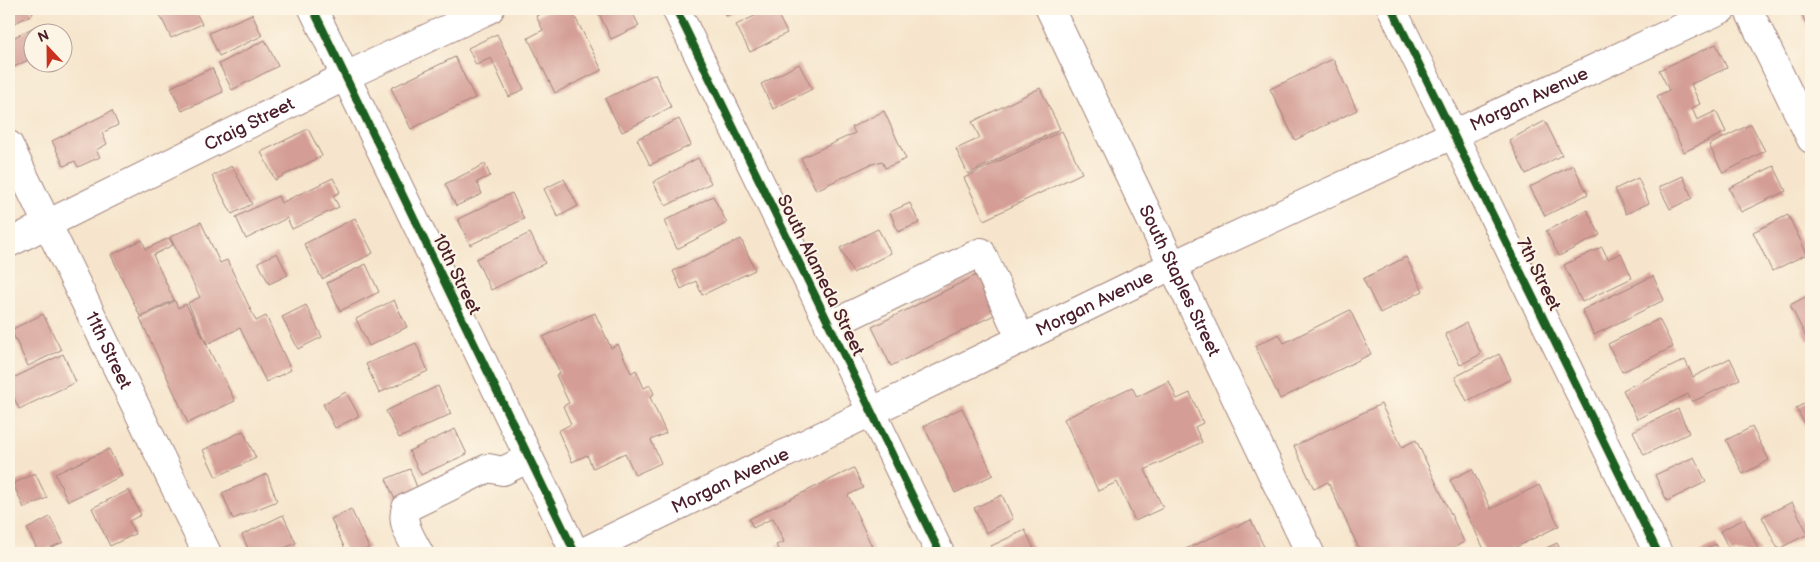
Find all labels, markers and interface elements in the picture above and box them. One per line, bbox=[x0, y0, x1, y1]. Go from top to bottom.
north arrow bbox=[22, 22, 72, 72]
text: N bbox=[35, 27, 51, 46]
street label: Morgan Avenue bbox=[1467, 63, 1592, 136]
street label: Craig Street bbox=[201, 93, 298, 156]
street label: South Alameda Street bbox=[772, 191, 869, 359]
street label: South Staples Street bbox=[1134, 202, 1225, 360]
street label: 10th Street bbox=[428, 231, 485, 318]
street label: 7th Street bbox=[1512, 234, 1565, 314]
street label: Morgan Avenue bbox=[1033, 266, 1157, 341]
street label: 11th Street bbox=[80, 308, 136, 393]
street label: Morgan Avenue bbox=[668, 443, 793, 518]

